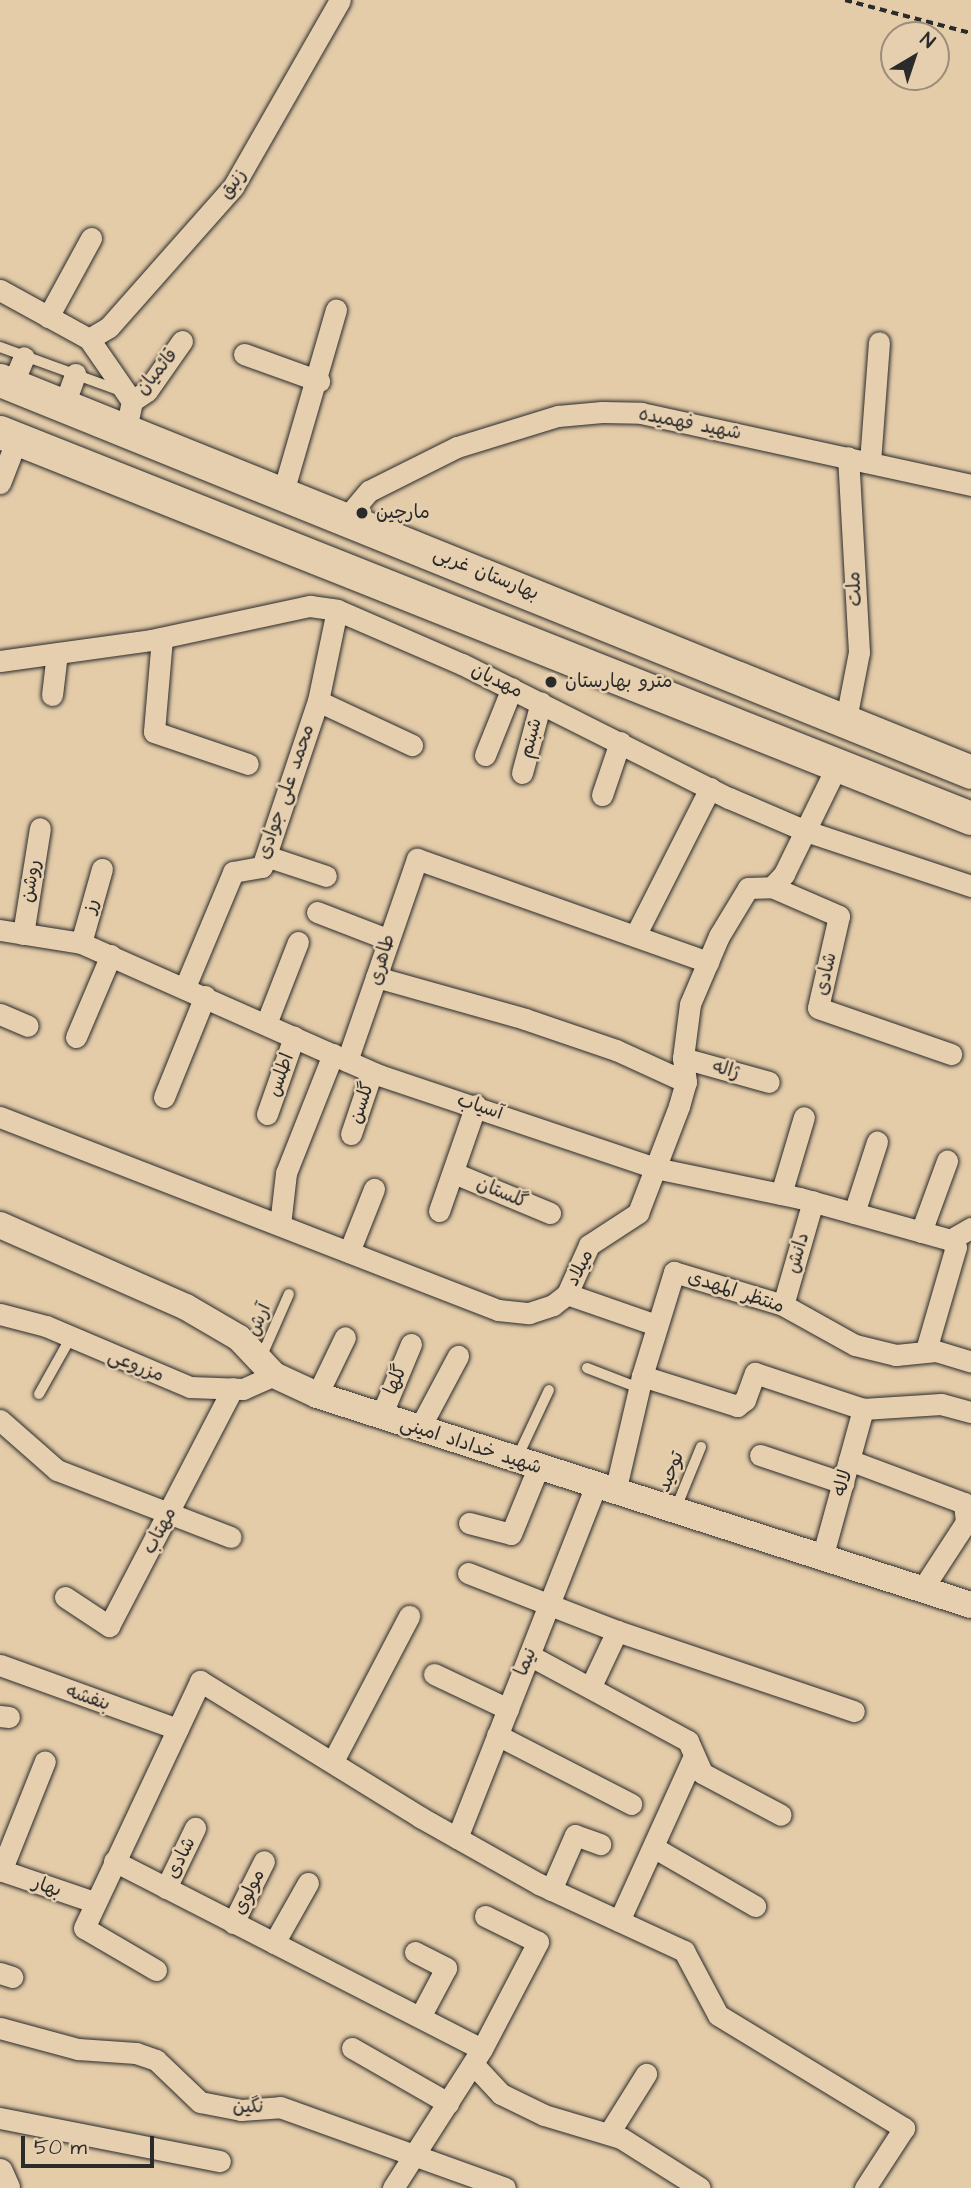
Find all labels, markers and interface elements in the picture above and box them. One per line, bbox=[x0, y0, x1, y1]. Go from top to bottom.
north arrow bbox=[880, 21, 950, 91]
text: N bbox=[914, 27, 940, 55]
street label: زنبق bbox=[214, 165, 252, 203]
street label: قائمیان bbox=[131, 344, 183, 400]
street label: شهید فهمیده bbox=[637, 403, 743, 445]
place label: مارچین bbox=[376, 502, 430, 524]
marker: مارچین bbox=[354, 505, 370, 521]
street label: بهارستان غربی bbox=[430, 543, 542, 605]
street label: ملت bbox=[843, 571, 867, 607]
street label: مهدیان bbox=[467, 659, 527, 703]
place label: مترو بهارستان bbox=[565, 671, 673, 693]
marker: مترو بهارستان bbox=[543, 674, 559, 690]
street label: شبنم bbox=[515, 715, 547, 761]
street label: محمد علی جوادی bbox=[252, 722, 320, 862]
street label: روشن bbox=[16, 858, 46, 904]
street label: رز bbox=[78, 896, 104, 916]
street label: طاهری bbox=[364, 932, 400, 988]
street label: شادی bbox=[810, 950, 842, 998]
street label: اطلس bbox=[263, 1050, 299, 1100]
street label: ژاله bbox=[710, 1055, 742, 1085]
street label: گلسن bbox=[344, 1079, 380, 1127]
street label: آسیاب bbox=[454, 1089, 506, 1125]
street label: گلستان bbox=[473, 1172, 531, 1214]
street label: دانش bbox=[781, 1230, 815, 1276]
street label: میلاد bbox=[561, 1246, 599, 1290]
street label: منتظر المهدی bbox=[685, 1266, 787, 1318]
street label: آرش bbox=[242, 1300, 276, 1340]
street label: مزروعی bbox=[105, 1344, 167, 1388]
street label: گلها bbox=[380, 1362, 412, 1398]
street label: شهید خداداد امینی bbox=[397, 1412, 545, 1480]
street label: توحید bbox=[653, 1448, 689, 1496]
street label: لاله bbox=[829, 1467, 857, 1499]
street label: مهتاب bbox=[138, 1504, 182, 1558]
street label: نیما bbox=[510, 1645, 542, 1679]
street label: بنفشه bbox=[63, 1680, 113, 1716]
street label: شادی bbox=[161, 1833, 201, 1883]
street label: مولوی bbox=[228, 1865, 270, 1919]
street label: بهار bbox=[30, 1872, 64, 1902]
street label: نگین bbox=[232, 2095, 264, 2119]
scale bar bbox=[24, 2122, 158, 2166]
text: 50 m bbox=[34, 2133, 87, 2162]

